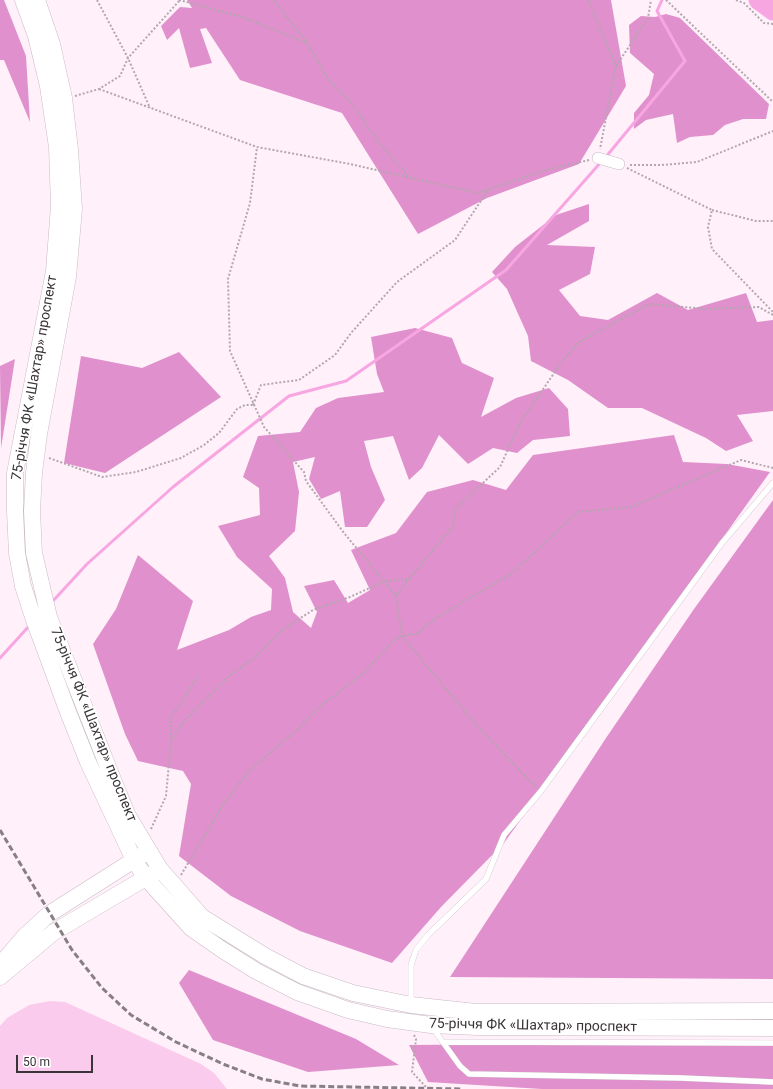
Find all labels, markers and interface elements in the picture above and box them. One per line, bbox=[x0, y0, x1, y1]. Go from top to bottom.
street label: 75-річчя ФК «Шахтар» проспект bbox=[9, 274, 61, 482]
street label: 75-річчя ФК «Шахтар» проспект bbox=[46, 625, 140, 825]
street label: 75-річчя ФК «Шахтар» проспект bbox=[429, 1016, 637, 1036]
scale bar bbox=[18, 1047, 95, 1073]
text: 50 m bbox=[23, 1055, 50, 1069]

